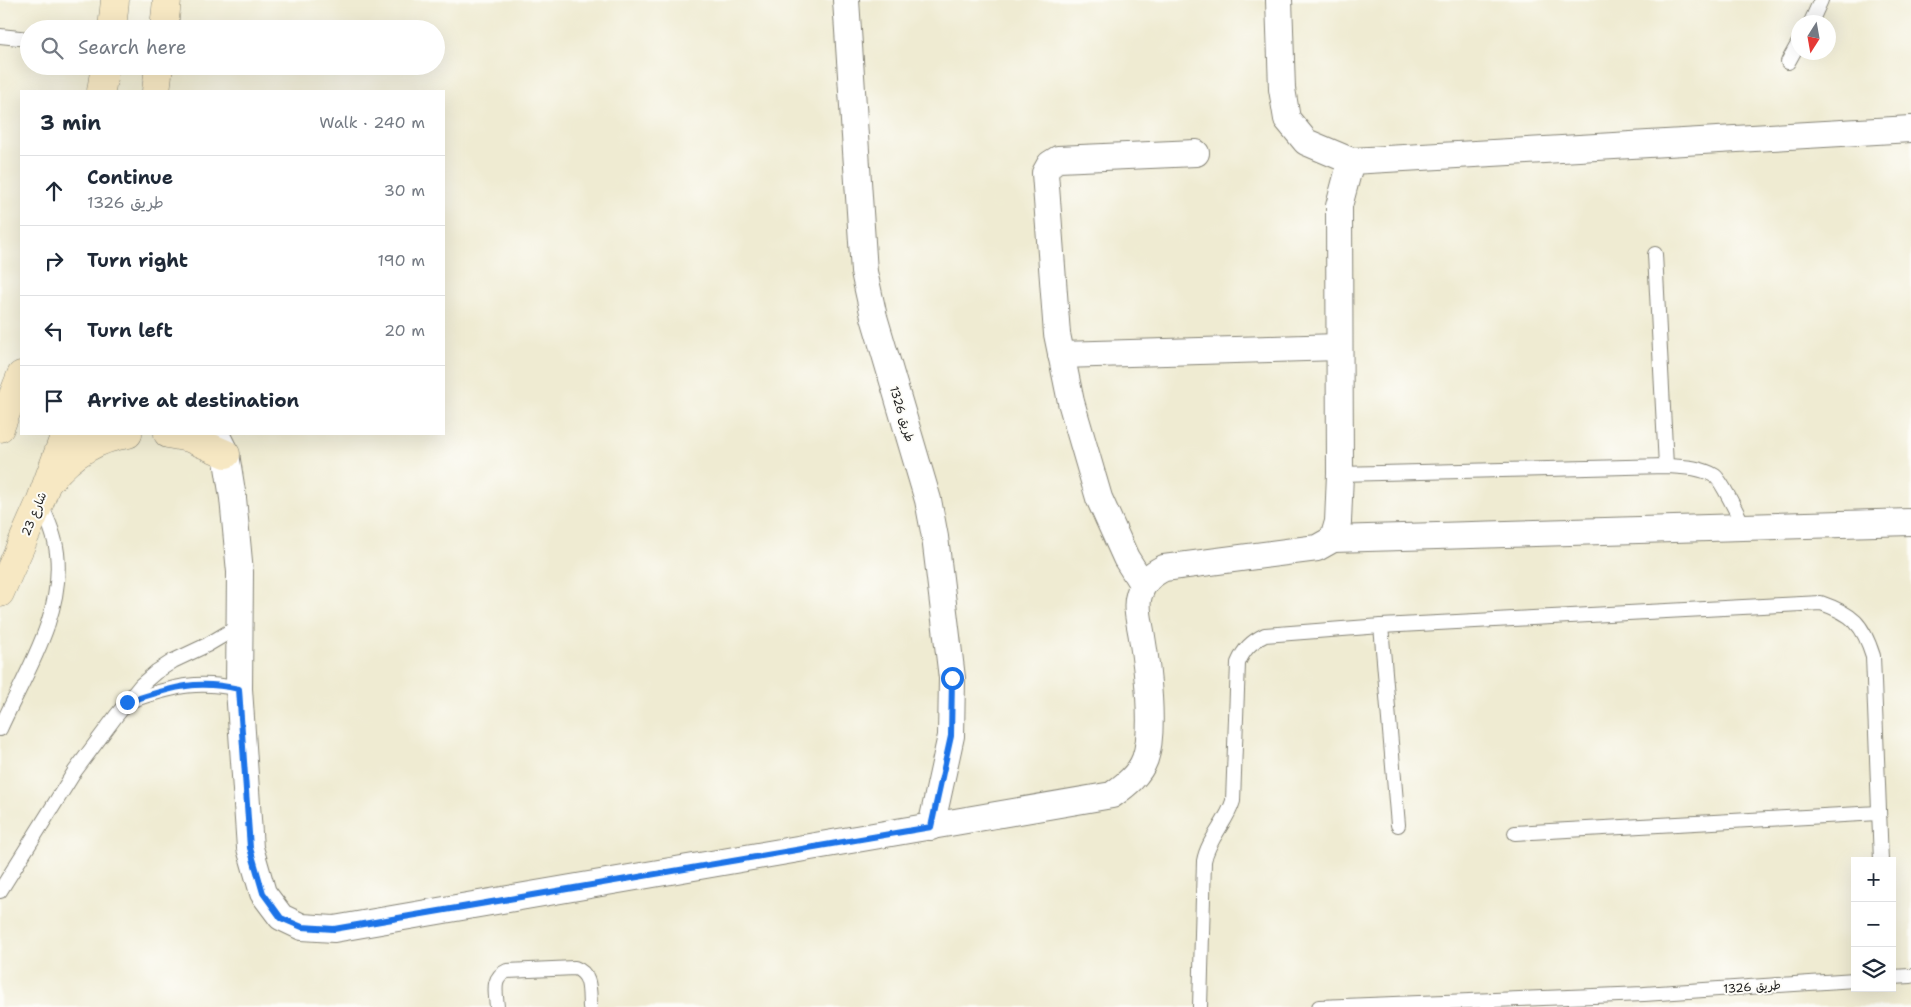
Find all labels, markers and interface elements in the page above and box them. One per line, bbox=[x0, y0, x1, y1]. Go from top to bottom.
north arrow bbox=[1791, 15, 1836, 60]
search box bbox=[20, 20, 445, 75]
icon: search bbox=[38, 34, 66, 62]
text: Search here bbox=[78, 35, 187, 60]
text: 3 min bbox=[40, 109, 101, 137]
text: Walk · 240 m bbox=[319, 112, 425, 133]
text: Continue bbox=[87, 165, 173, 190]
icon: ahead bbox=[40, 177, 68, 205]
text: 30 m bbox=[384, 180, 425, 201]
text: طريق 1326 bbox=[87, 192, 164, 213]
icon: right bbox=[40, 247, 68, 275]
text: Turn right bbox=[87, 248, 188, 273]
text: 190 m bbox=[378, 250, 425, 271]
icon: left bbox=[40, 317, 68, 345]
text: Turn left bbox=[87, 318, 173, 343]
text: 20 m bbox=[384, 320, 425, 341]
street label: طريق 1326 bbox=[886, 384, 918, 444]
icon: arrive bbox=[40, 387, 68, 415]
text: Arrive at destination bbox=[87, 388, 299, 413]
street label: شارع 23 bbox=[18, 490, 51, 539]
route start bbox=[941, 667, 964, 690]
route end bbox=[116, 691, 139, 714]
map controls bbox=[1851, 857, 1896, 992]
button: + bbox=[1851, 857, 1896, 902]
button: − bbox=[1851, 902, 1896, 947]
button: layers bbox=[1851, 947, 1896, 992]
street label: طريق 1326 bbox=[1723, 977, 1781, 997]

